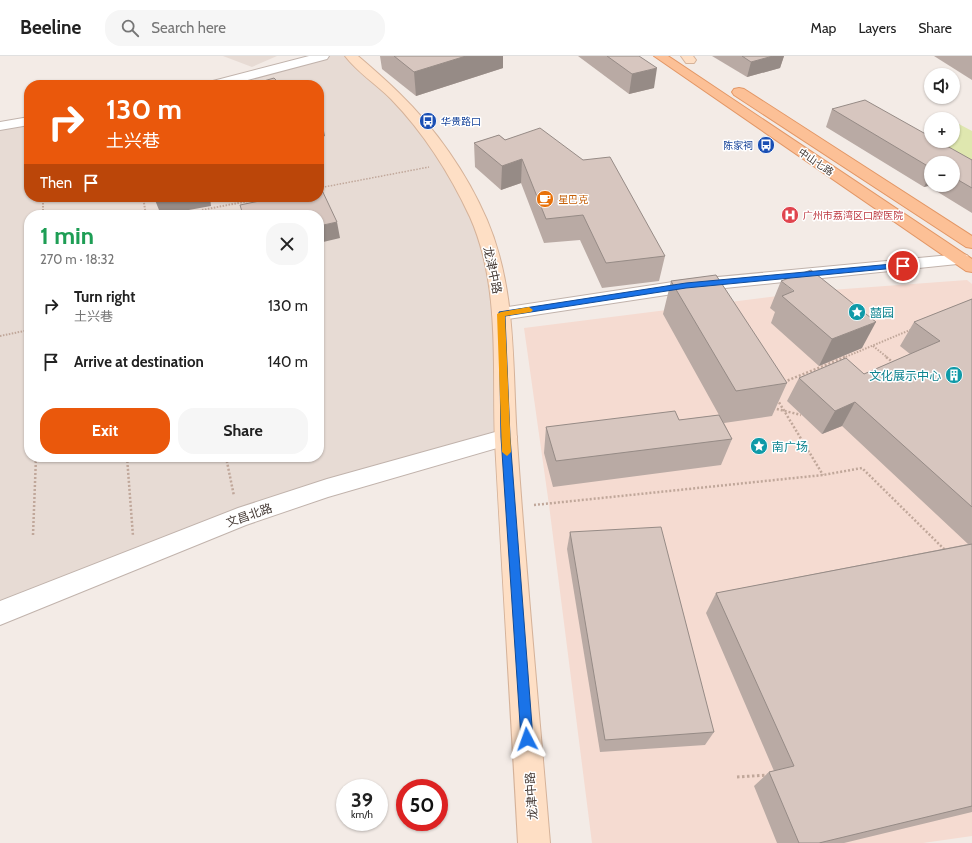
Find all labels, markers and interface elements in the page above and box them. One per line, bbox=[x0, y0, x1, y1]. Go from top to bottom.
search box bbox=[105, 10, 385, 46]
text: Beeline bbox=[20, 16, 81, 39]
icon: search bbox=[119, 17, 141, 39]
text: Search here bbox=[151, 19, 226, 37]
text: Map bbox=[811, 19, 836, 37]
text: Layers bbox=[858, 19, 896, 37]
text: Share bbox=[918, 19, 952, 37]
map controls bbox=[924, 68, 960, 192]
button: sound bbox=[924, 68, 960, 104]
text: 130 m bbox=[106, 92, 182, 126]
icon: right bbox=[40, 96, 92, 148]
bus stop icon: 华贵路口 bbox=[418, 111, 438, 131]
button: + bbox=[924, 112, 960, 148]
place label: 华贵路口 bbox=[441, 115, 481, 128]
text: 土兴巷 bbox=[106, 130, 160, 152]
bus stop icon: 陈家祠 bbox=[756, 135, 776, 155]
place label: 陈家祠 bbox=[723, 139, 753, 152]
street label: 中山七路 bbox=[796, 145, 836, 179]
button: − bbox=[924, 156, 960, 192]
icon: arrive bbox=[80, 172, 102, 194]
text: Then bbox=[40, 174, 72, 192]
cafe icon: 星巴克 bbox=[535, 189, 555, 209]
place label: 星巴克 bbox=[558, 193, 588, 206]
hospital icon: 广州市荔湾区口腔医院 bbox=[780, 205, 800, 225]
place label: 广州市荔湾区口腔医院 bbox=[803, 209, 903, 222]
text: 1 min bbox=[40, 221, 94, 250]
button: close bbox=[266, 223, 308, 265]
street label: 龙津中路 bbox=[481, 245, 505, 295]
pin bbox=[886, 249, 920, 283]
text: 270 m · 18:32 bbox=[40, 251, 114, 267]
icon: arrive bbox=[892, 255, 914, 277]
text: Turn right bbox=[74, 288, 135, 306]
icon: right bbox=[40, 295, 62, 317]
text: 130 m bbox=[268, 297, 308, 315]
place icon: 囍园 bbox=[847, 302, 867, 322]
place label: 囍园 bbox=[870, 305, 894, 320]
text: 土兴巷 bbox=[74, 308, 113, 324]
icon: arrive bbox=[40, 351, 62, 373]
text: Arrive at destination bbox=[74, 353, 204, 371]
text: 140 m bbox=[267, 353, 308, 371]
building icon: 文化展示中心 bbox=[944, 365, 964, 385]
place label: 文化展示中心 bbox=[869, 368, 941, 383]
button: Exit bbox=[40, 408, 170, 454]
button: Share bbox=[178, 408, 308, 454]
place icon: 南广场 bbox=[749, 436, 769, 456]
place label: 南广场 bbox=[772, 439, 808, 454]
street label: 文昌北路 bbox=[224, 500, 274, 530]
position arrow bbox=[506, 718, 548, 760]
street label: 龙津中路 bbox=[522, 772, 540, 820]
speed limit sign: 50 bbox=[396, 779, 448, 831]
text: 39 bbox=[351, 788, 373, 812]
text: km/h bbox=[351, 808, 373, 821]

